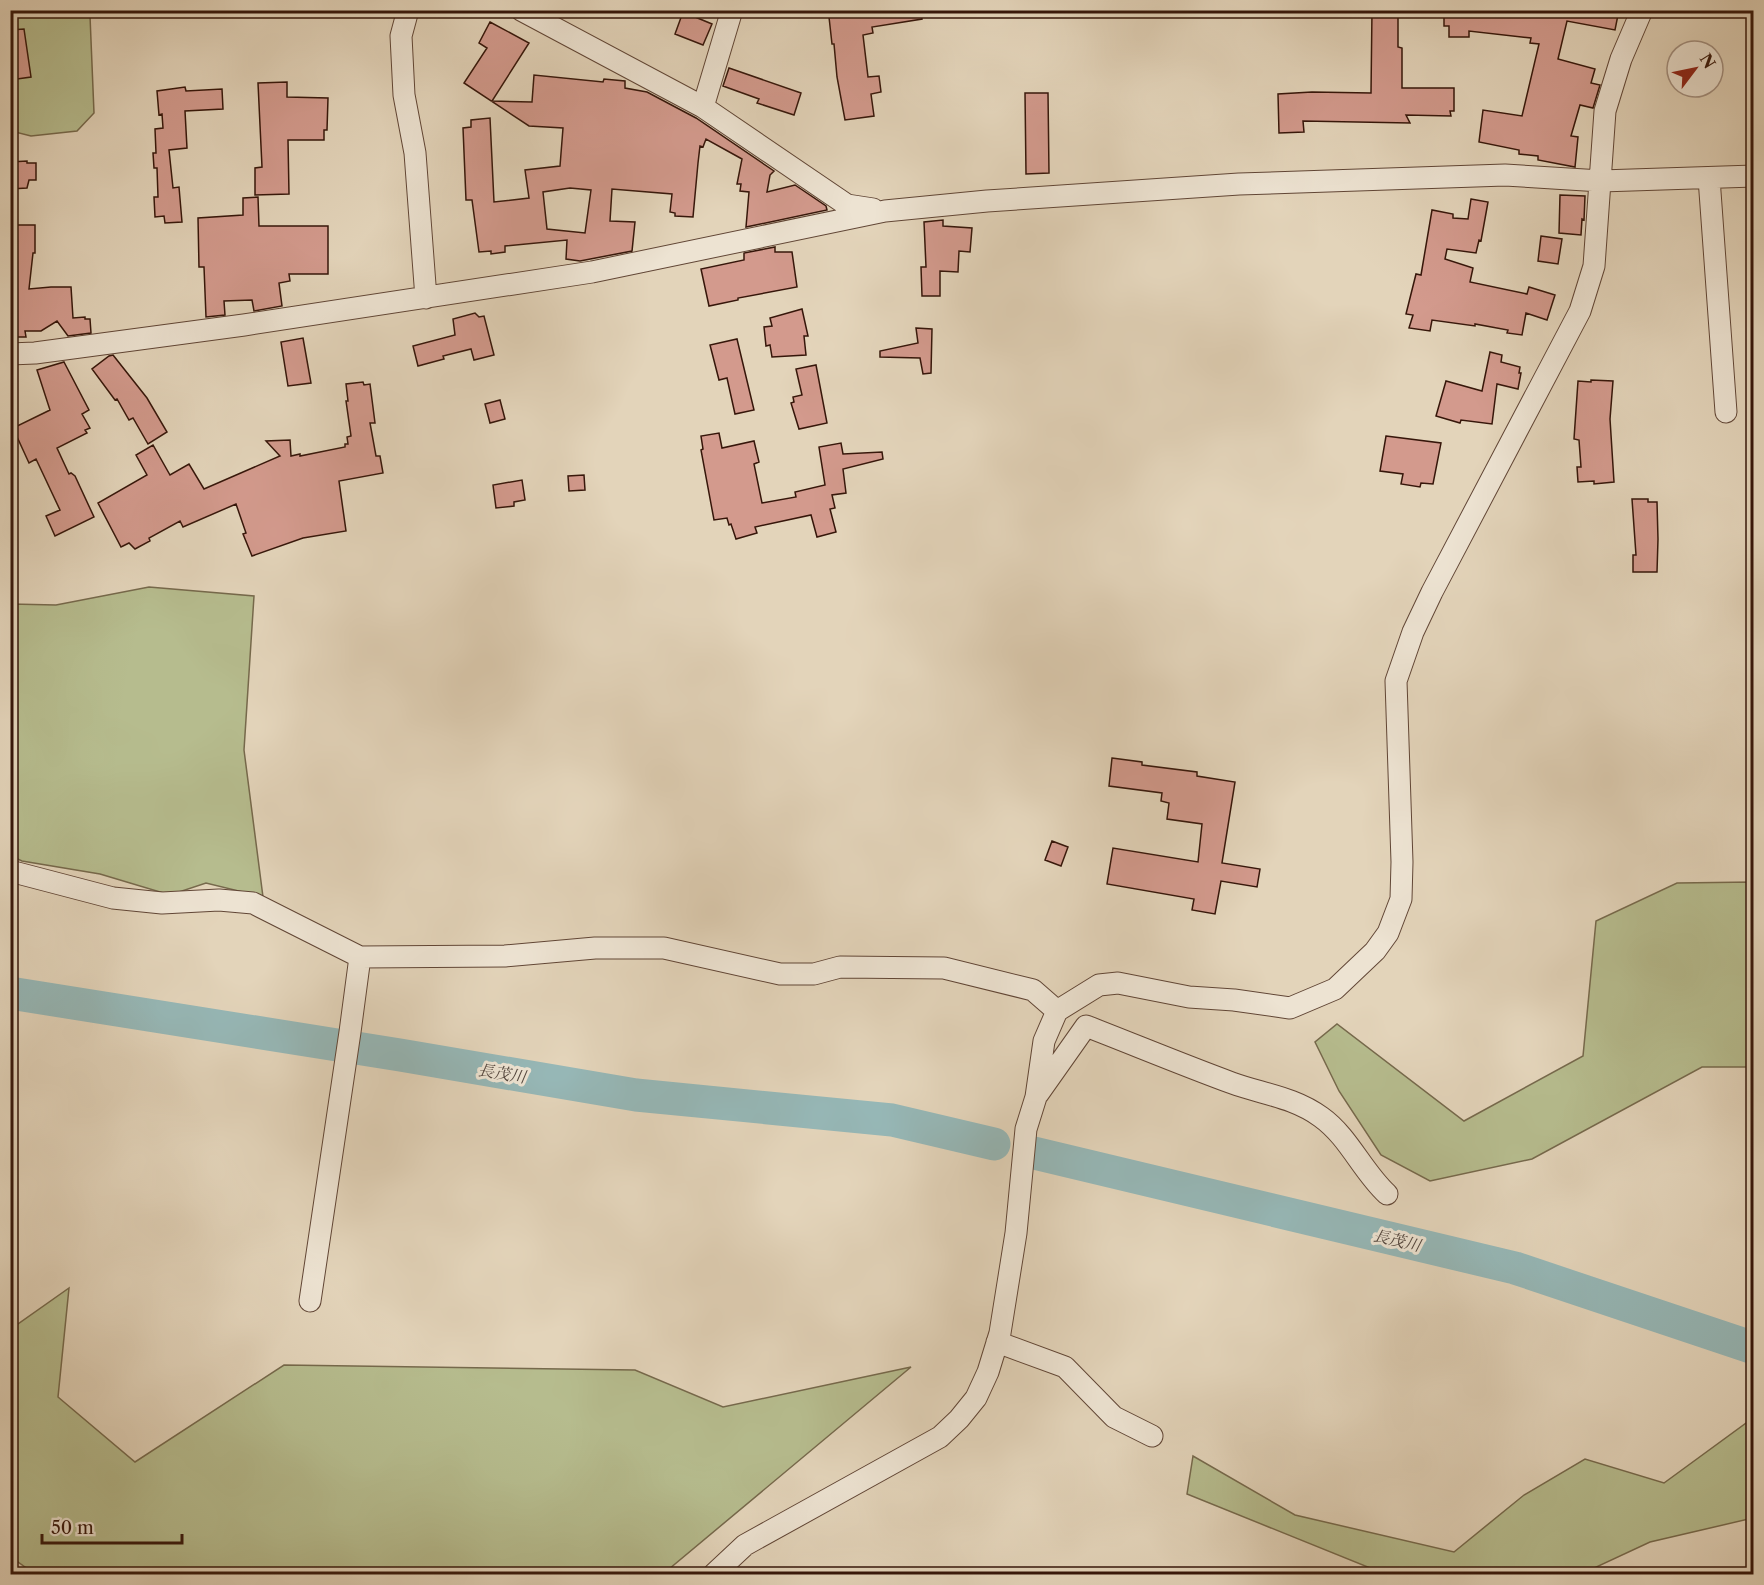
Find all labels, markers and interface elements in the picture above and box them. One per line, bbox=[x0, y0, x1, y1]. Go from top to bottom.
north arrow bbox=[1665, 39, 1725, 99]
text: N bbox=[1696, 50, 1720, 72]
water label: 長茂川 bbox=[477, 1059, 529, 1087]
water label: 長茂川 bbox=[1371, 1225, 1425, 1256]
scale bar bbox=[42, 1507, 182, 1545]
text: 50 m bbox=[51, 1517, 94, 1539]

